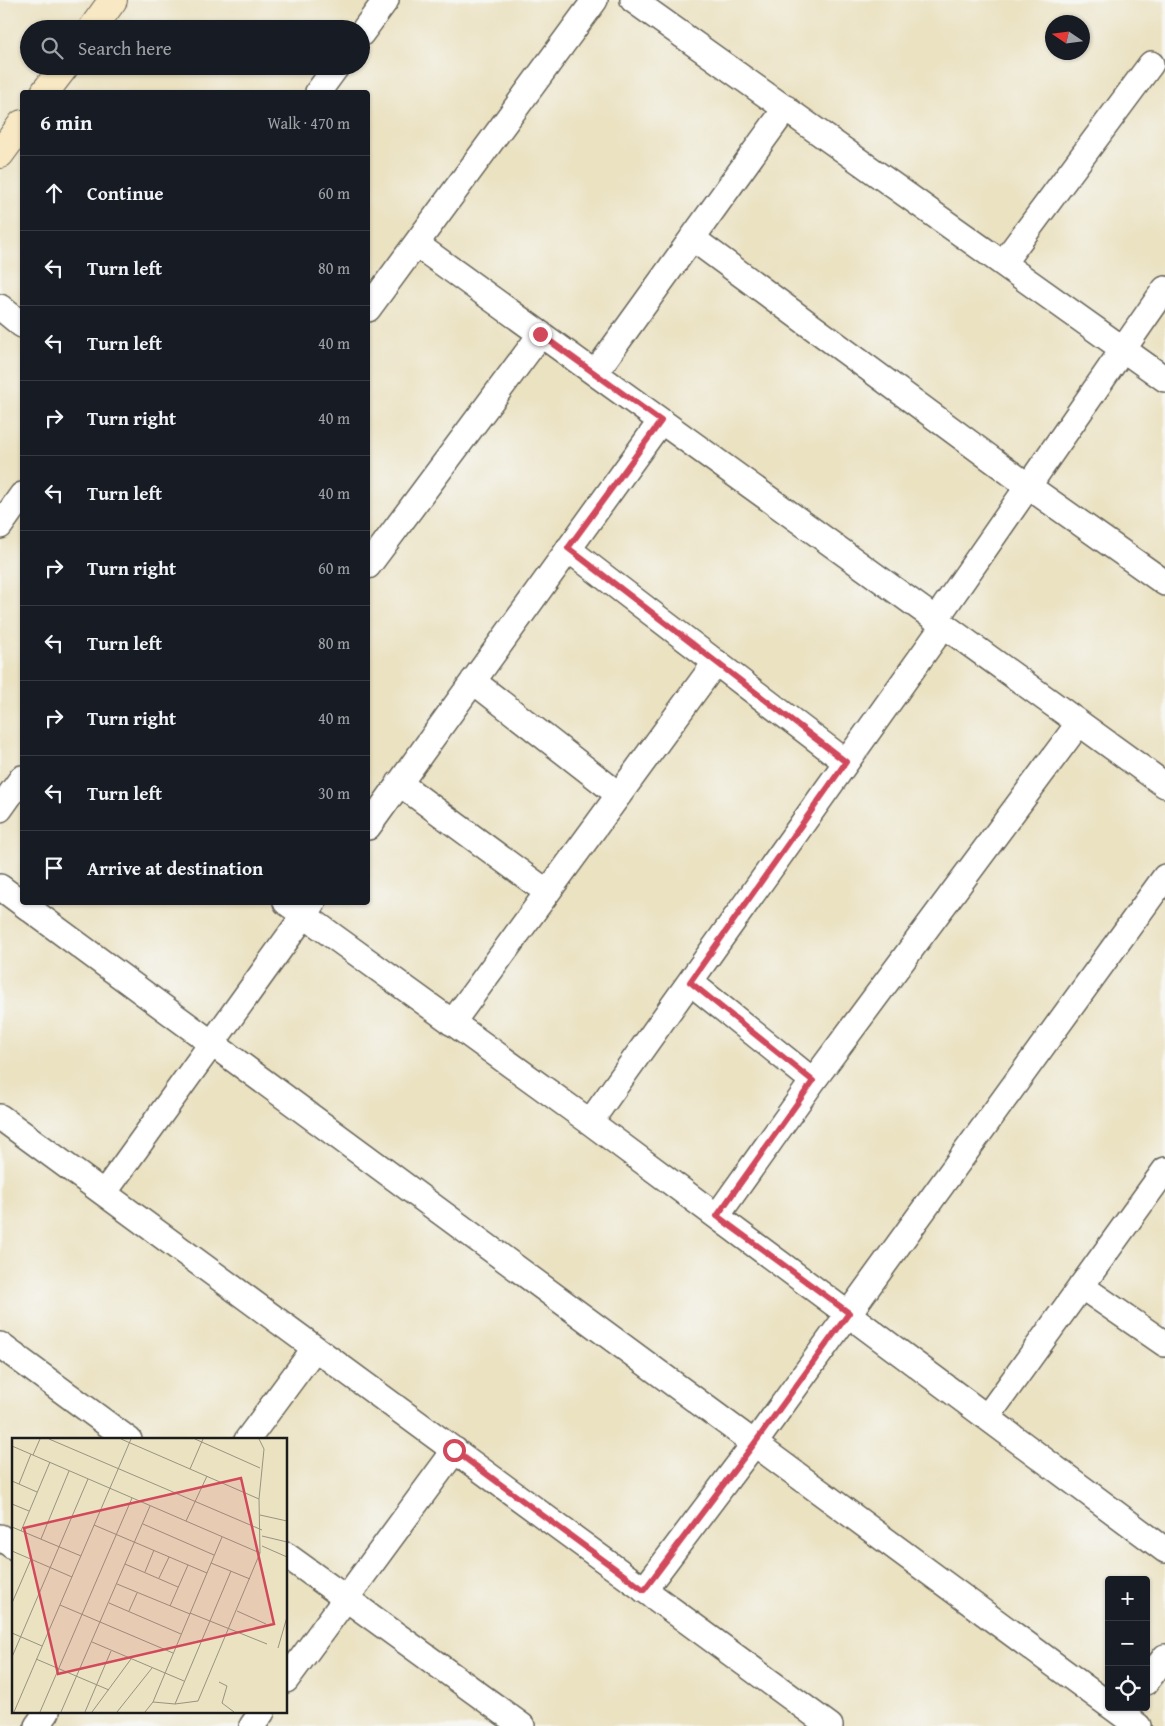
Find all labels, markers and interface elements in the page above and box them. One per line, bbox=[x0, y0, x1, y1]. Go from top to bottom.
north arrow bbox=[1045, 15, 1090, 60]
search box bbox=[20, 20, 370, 75]
icon: search bbox=[38, 34, 66, 62]
text: Search here bbox=[78, 34, 172, 62]
text: 6 min bbox=[40, 107, 92, 138]
text: Walk · 470 m bbox=[267, 111, 350, 135]
icon: ahead bbox=[40, 179, 68, 207]
text: Continue bbox=[87, 179, 164, 207]
text: 60 m bbox=[318, 181, 350, 205]
icon: left bbox=[40, 254, 68, 282]
text: Turn left bbox=[87, 254, 162, 282]
text: 80 m bbox=[318, 256, 350, 280]
route end bbox=[529, 323, 552, 346]
icon: left bbox=[40, 329, 68, 357]
text: Turn left bbox=[87, 329, 162, 357]
text: 40 m bbox=[318, 331, 350, 355]
icon: right bbox=[40, 404, 68, 432]
text: Turn right bbox=[87, 404, 176, 432]
text: 40 m bbox=[318, 406, 350, 430]
icon: left bbox=[40, 479, 68, 507]
text: Turn left bbox=[87, 479, 162, 507]
text: 40 m bbox=[318, 481, 350, 505]
icon: right bbox=[40, 554, 68, 582]
text: Turn right bbox=[87, 554, 176, 582]
text: 60 m bbox=[318, 556, 350, 580]
icon: left bbox=[40, 629, 68, 657]
text: Turn left bbox=[87, 629, 162, 657]
text: 80 m bbox=[318, 631, 350, 655]
icon: right bbox=[40, 704, 68, 732]
text: Turn right bbox=[87, 704, 176, 732]
text: 40 m bbox=[318, 706, 350, 730]
icon: left bbox=[40, 779, 68, 807]
text: Turn left bbox=[87, 779, 162, 807]
text: 30 m bbox=[318, 781, 350, 805]
icon: arrive bbox=[40, 854, 68, 882]
text: Arrive at destination bbox=[87, 854, 263, 882]
inset map bbox=[12, 1438, 288, 1714]
route start bbox=[443, 1439, 466, 1462]
map controls bbox=[1105, 1576, 1150, 1711]
button: + bbox=[1105, 1576, 1150, 1621]
button: − bbox=[1105, 1621, 1150, 1666]
button: locate bbox=[1105, 1666, 1150, 1711]

